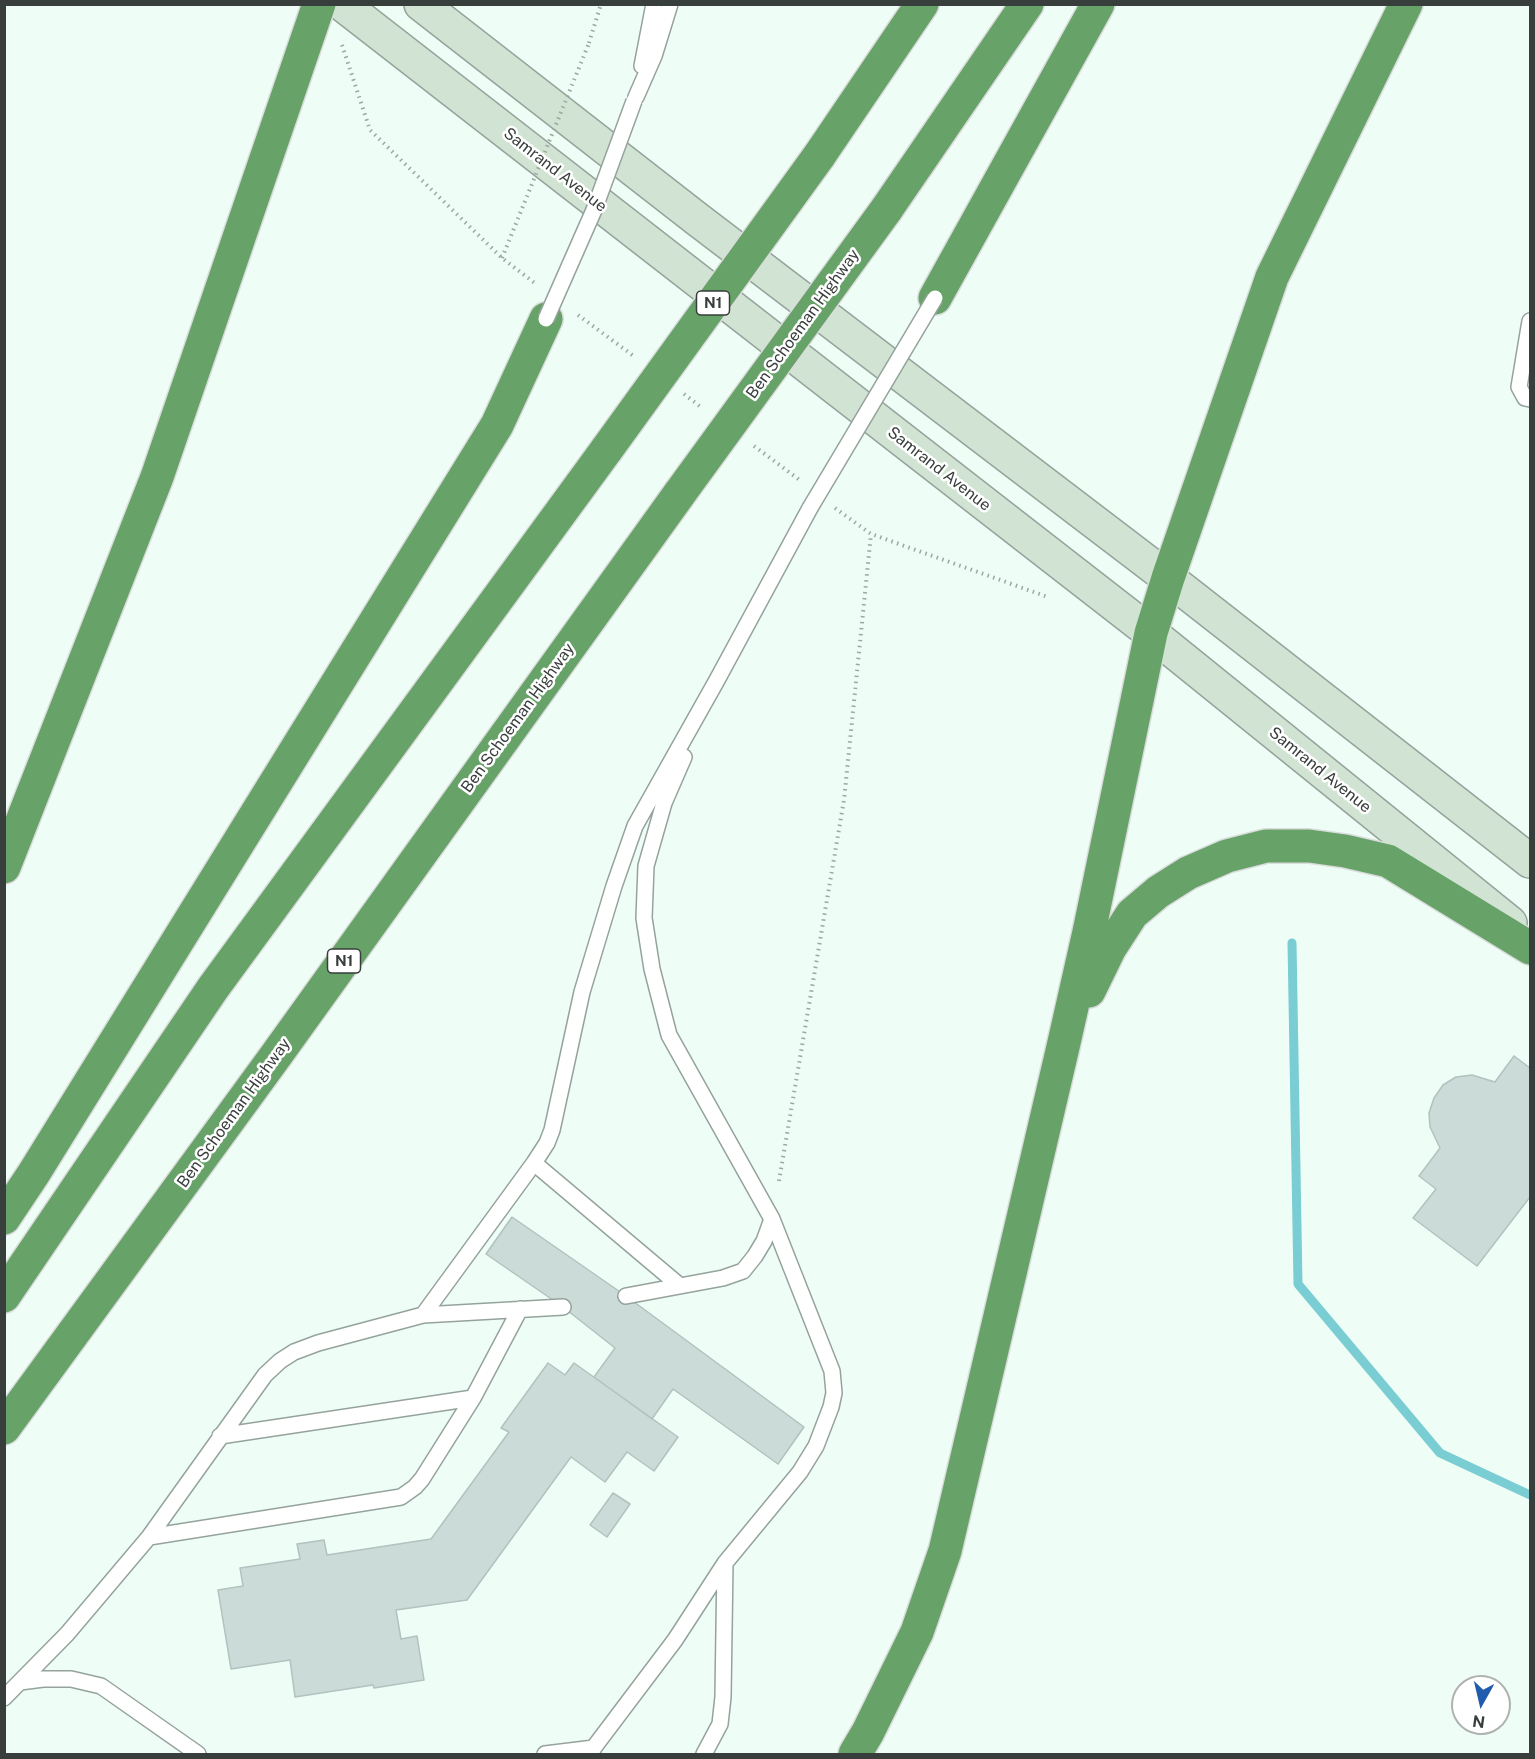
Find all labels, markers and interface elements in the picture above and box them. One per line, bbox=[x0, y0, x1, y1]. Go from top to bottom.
street label: Samrand Avenue bbox=[500, 124, 610, 216]
street label: Ben Schoeman Highway bbox=[742, 246, 864, 402]
road number: N1 bbox=[696, 291, 730, 315]
street label: Samrand Avenue bbox=[884, 423, 994, 515]
street label: Ben Schoeman Highway bbox=[457, 640, 579, 796]
street label: Samrand Avenue bbox=[1265, 723, 1375, 817]
road number: N1 bbox=[328, 949, 360, 973]
street label: Ben Schoeman Highway bbox=[173, 1035, 295, 1191]
north arrow bbox=[1451, 1675, 1511, 1735]
text: N bbox=[1471, 1711, 1486, 1732]

